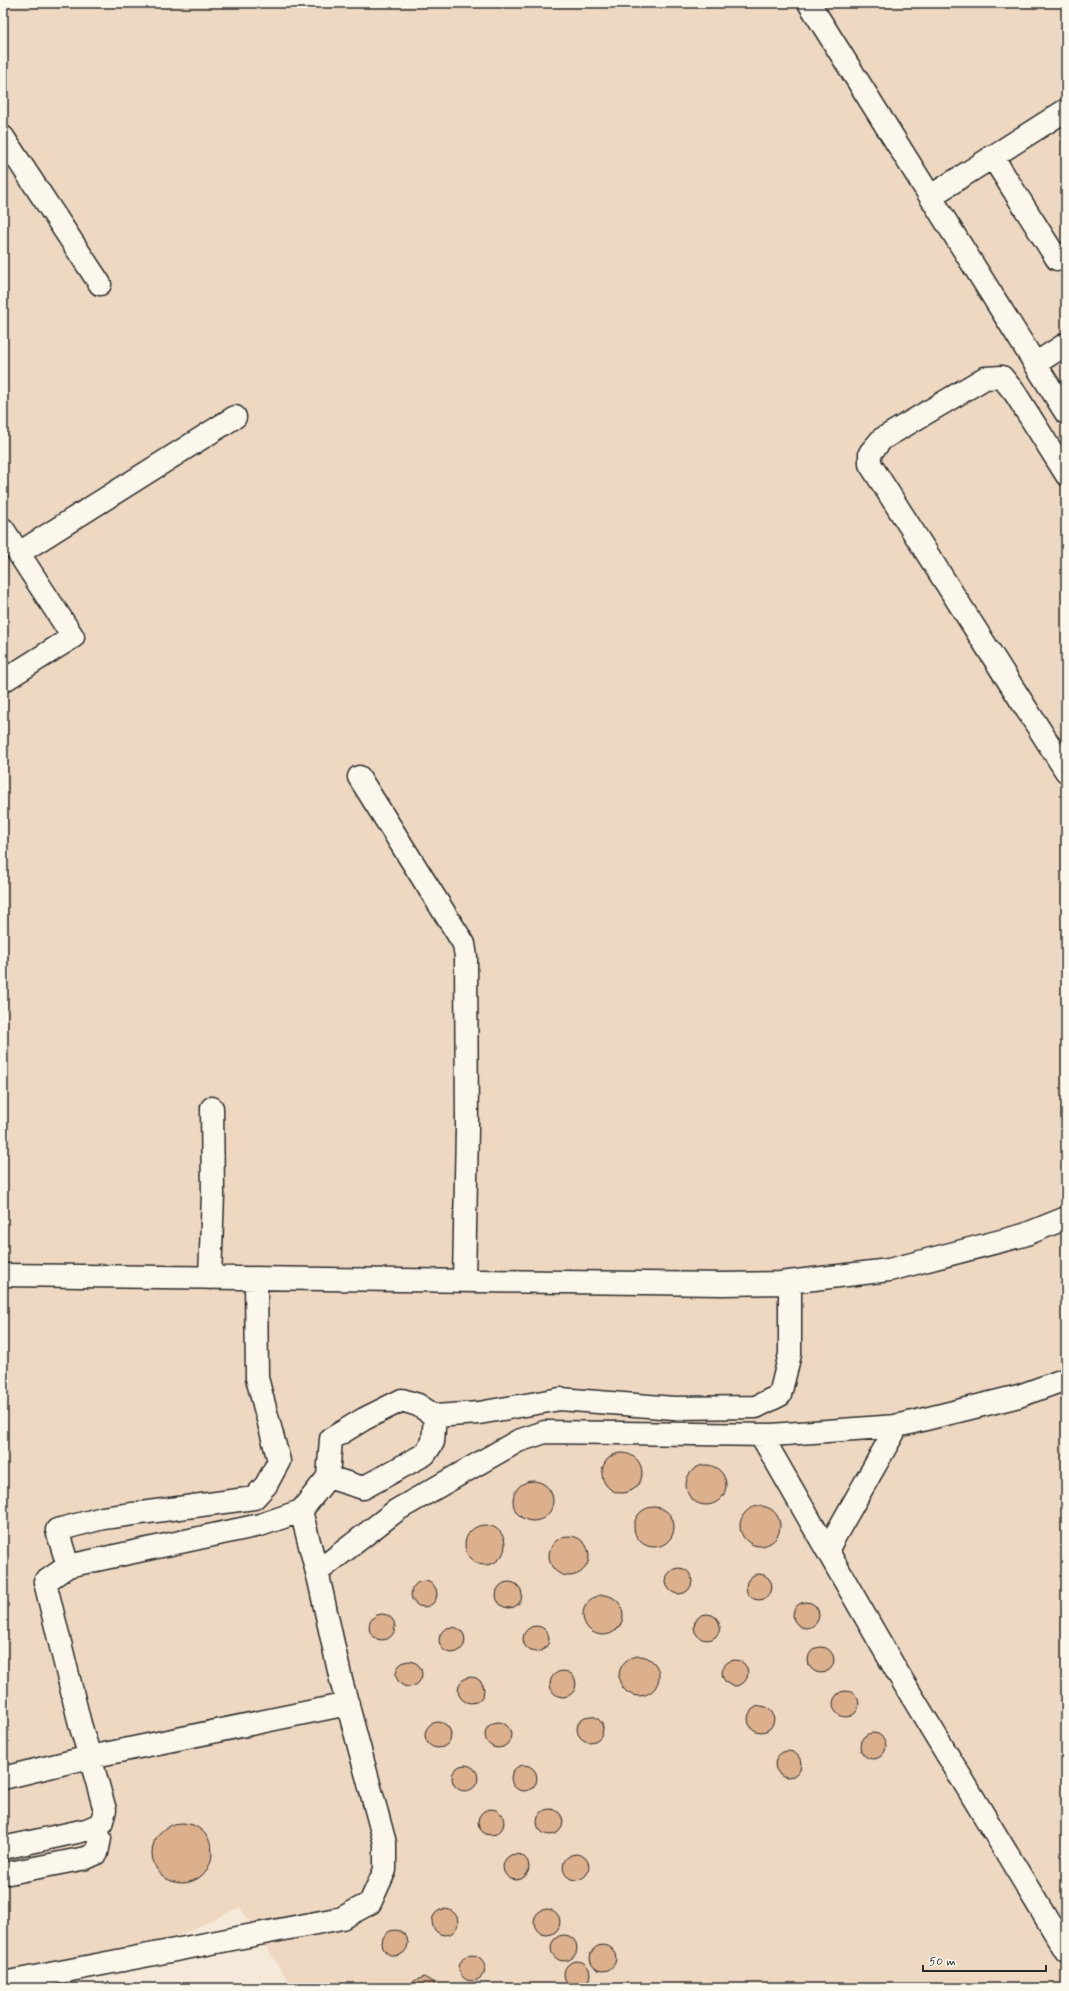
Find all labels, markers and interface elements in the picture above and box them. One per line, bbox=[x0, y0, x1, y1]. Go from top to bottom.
scale bar bbox=[923, 1947, 1046, 1973]
text: 50 m bbox=[929, 1954, 956, 1970]

